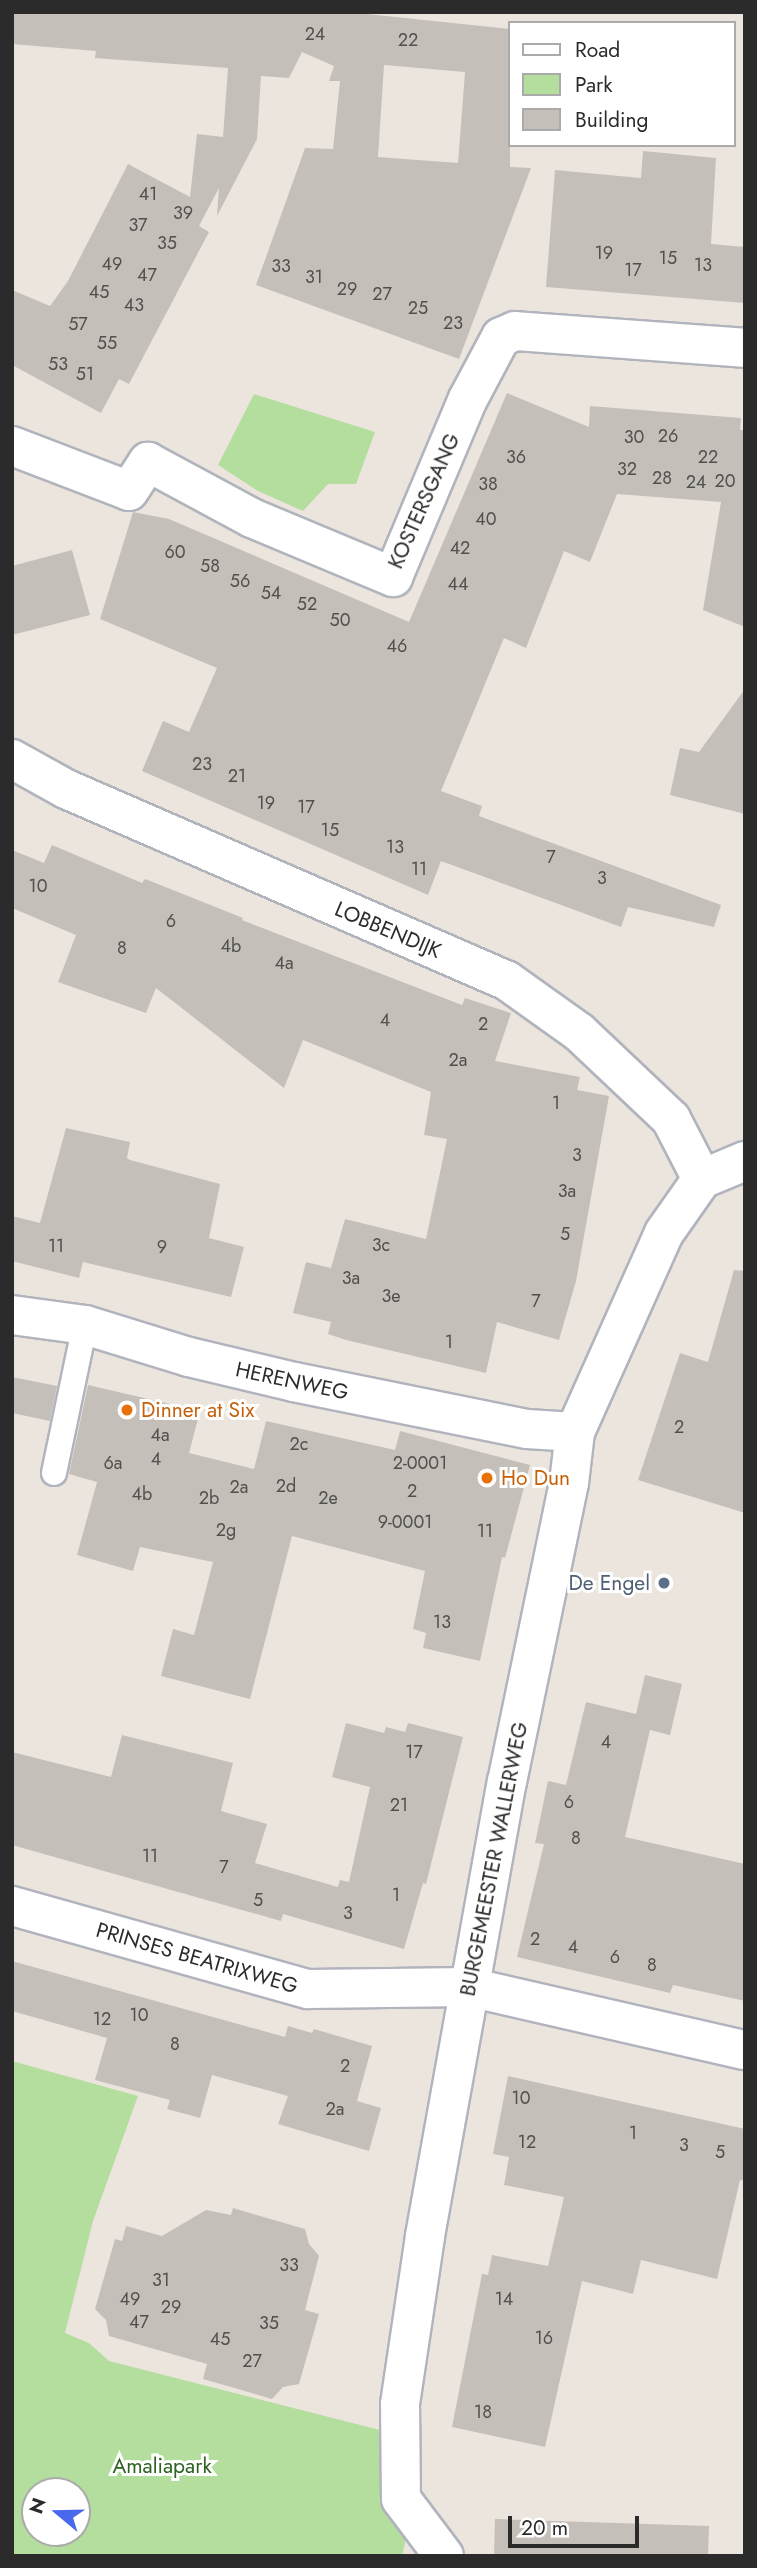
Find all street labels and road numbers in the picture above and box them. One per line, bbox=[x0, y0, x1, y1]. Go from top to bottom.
street label: KOSTERSGANG bbox=[383, 429, 465, 573]
street label: LOBBENDIJK bbox=[331, 896, 445, 964]
street label: HERENWEG bbox=[233, 1357, 351, 1405]
street label: BURGEMEESTER WALLERWEG bbox=[455, 1720, 533, 1998]
street label: PRINSES BEATRIXWEG bbox=[93, 1917, 301, 1999]

